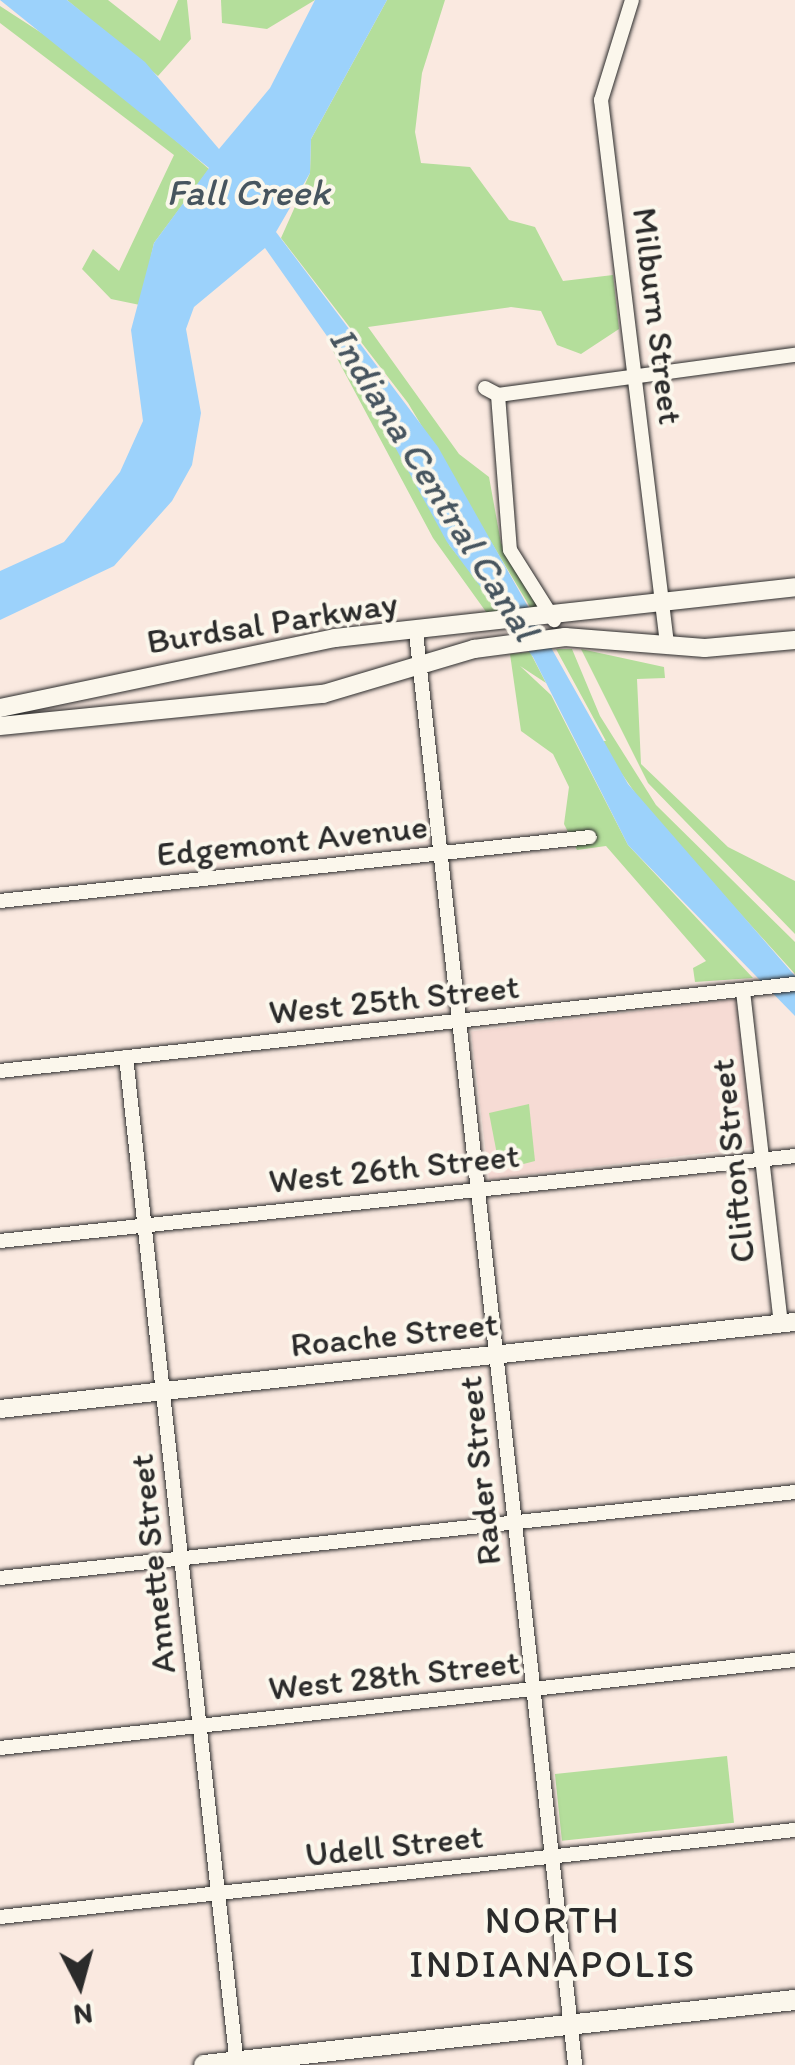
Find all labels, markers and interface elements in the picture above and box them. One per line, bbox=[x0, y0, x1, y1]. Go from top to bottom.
water label: Fall Creek bbox=[167, 170, 329, 216]
street label: Milburn Street bbox=[624, 205, 692, 427]
water label: Indiana Central Canal bbox=[319, 319, 549, 649]
street label: Burdsal Parkway bbox=[144, 582, 400, 662]
street label: Edgemont Avenue bbox=[155, 805, 429, 875]
street label: West 25th Street bbox=[267, 965, 521, 1033]
street label: Clifton Street bbox=[700, 1057, 764, 1265]
street label: West 26th Street bbox=[267, 1134, 521, 1202]
street label: Roache Street bbox=[289, 1302, 499, 1366]
street label: Rader Street bbox=[448, 1375, 510, 1567]
street label: Annette Street bbox=[120, 1453, 184, 1675]
street label: West 28th Street bbox=[267, 1641, 521, 1709]
street label: Udell Street bbox=[303, 1815, 485, 1875]
district label: NORTH INDIANAPOLIS bbox=[412, 1898, 694, 1988]
north arrow bbox=[30, 1935, 130, 2035]
text: N bbox=[72, 1997, 94, 2033]

